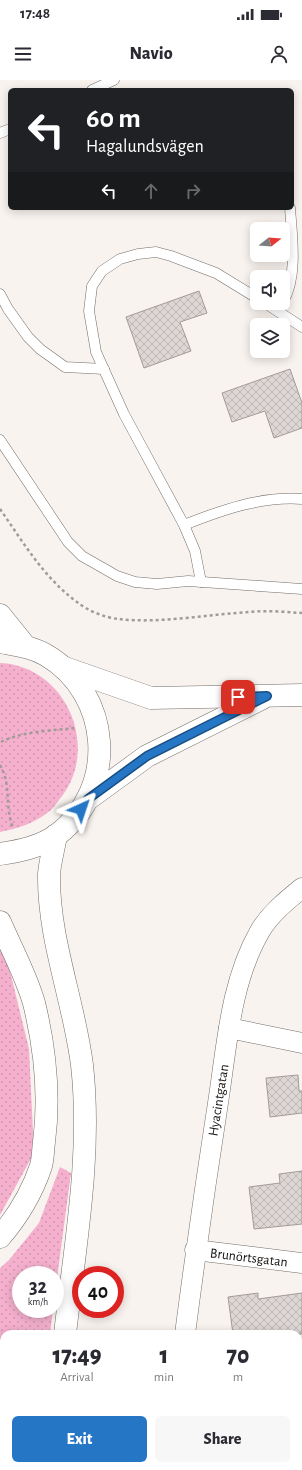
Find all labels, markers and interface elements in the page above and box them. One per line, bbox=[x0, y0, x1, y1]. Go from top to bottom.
text: 17:48 bbox=[20, 6, 50, 21]
icon: menu bbox=[12, 43, 34, 65]
icon: person bbox=[268, 43, 290, 65]
text: Navio bbox=[129, 45, 173, 63]
icon: left bbox=[20, 104, 72, 156]
text: 60 m bbox=[86, 105, 141, 133]
text: Hagalundsvägen bbox=[86, 138, 204, 156]
icon: left bbox=[98, 180, 120, 202]
icon: ahead bbox=[140, 180, 162, 202]
icon: right bbox=[182, 180, 204, 202]
north arrow bbox=[250, 222, 290, 262]
map controls bbox=[250, 222, 290, 358]
button: sound bbox=[250, 270, 290, 310]
button: layers bbox=[250, 318, 290, 358]
pin bbox=[221, 680, 255, 714]
icon: arrive bbox=[227, 686, 249, 708]
position arrow bbox=[60, 788, 102, 830]
street label: Hyacintgatan bbox=[206, 1063, 232, 1137]
street label: Brunörtsgatan bbox=[209, 1246, 289, 1270]
speed limit sign: 40 bbox=[72, 1266, 124, 1318]
text: 32 bbox=[29, 1277, 47, 1297]
text: km/h bbox=[28, 1297, 48, 1307]
text: 17:49 bbox=[52, 1344, 101, 1368]
text: 1 bbox=[160, 1344, 168, 1368]
text: 70 bbox=[227, 1344, 250, 1368]
text: Arrival bbox=[60, 1371, 94, 1384]
text: min bbox=[154, 1371, 174, 1384]
text: m bbox=[233, 1371, 243, 1384]
button: Exit bbox=[12, 1416, 147, 1462]
button: Share bbox=[155, 1416, 290, 1462]

